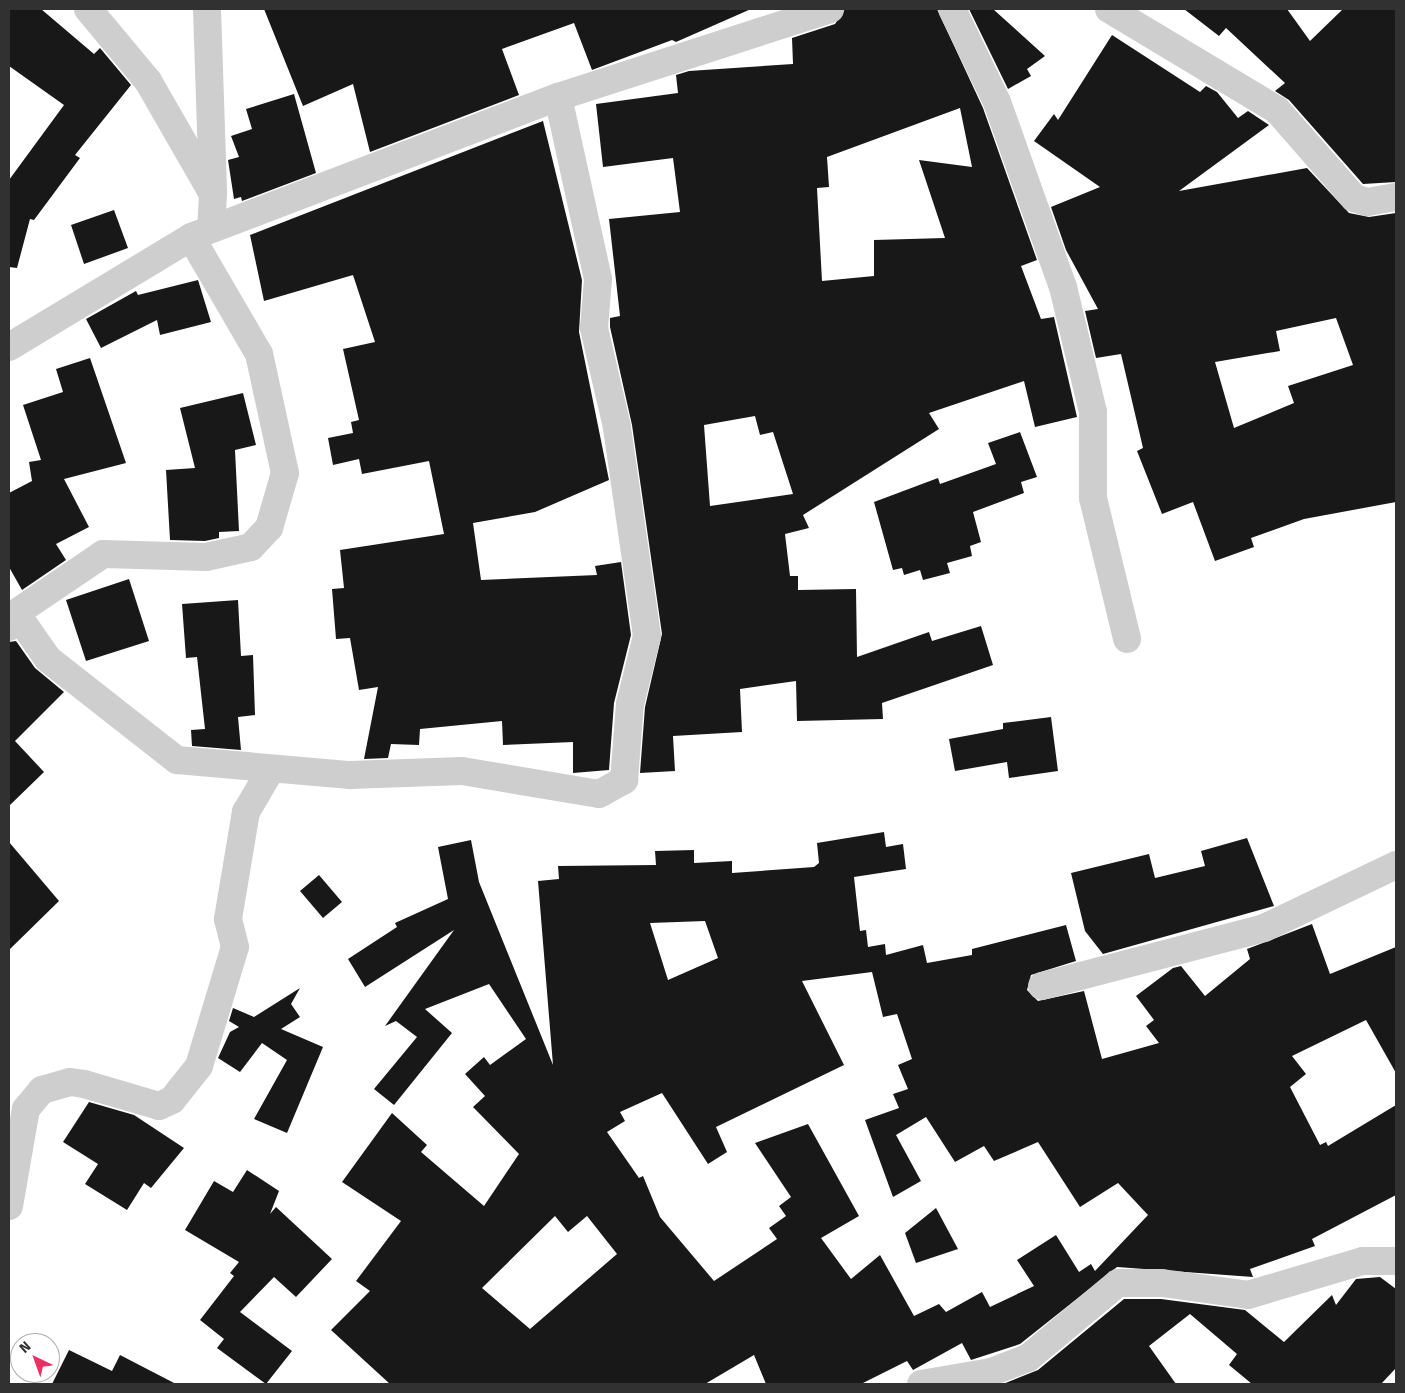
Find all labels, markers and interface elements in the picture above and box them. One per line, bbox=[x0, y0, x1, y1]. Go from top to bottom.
north arrow bbox=[10, 1333, 60, 1383]
text: N bbox=[16, 1338, 34, 1357]

